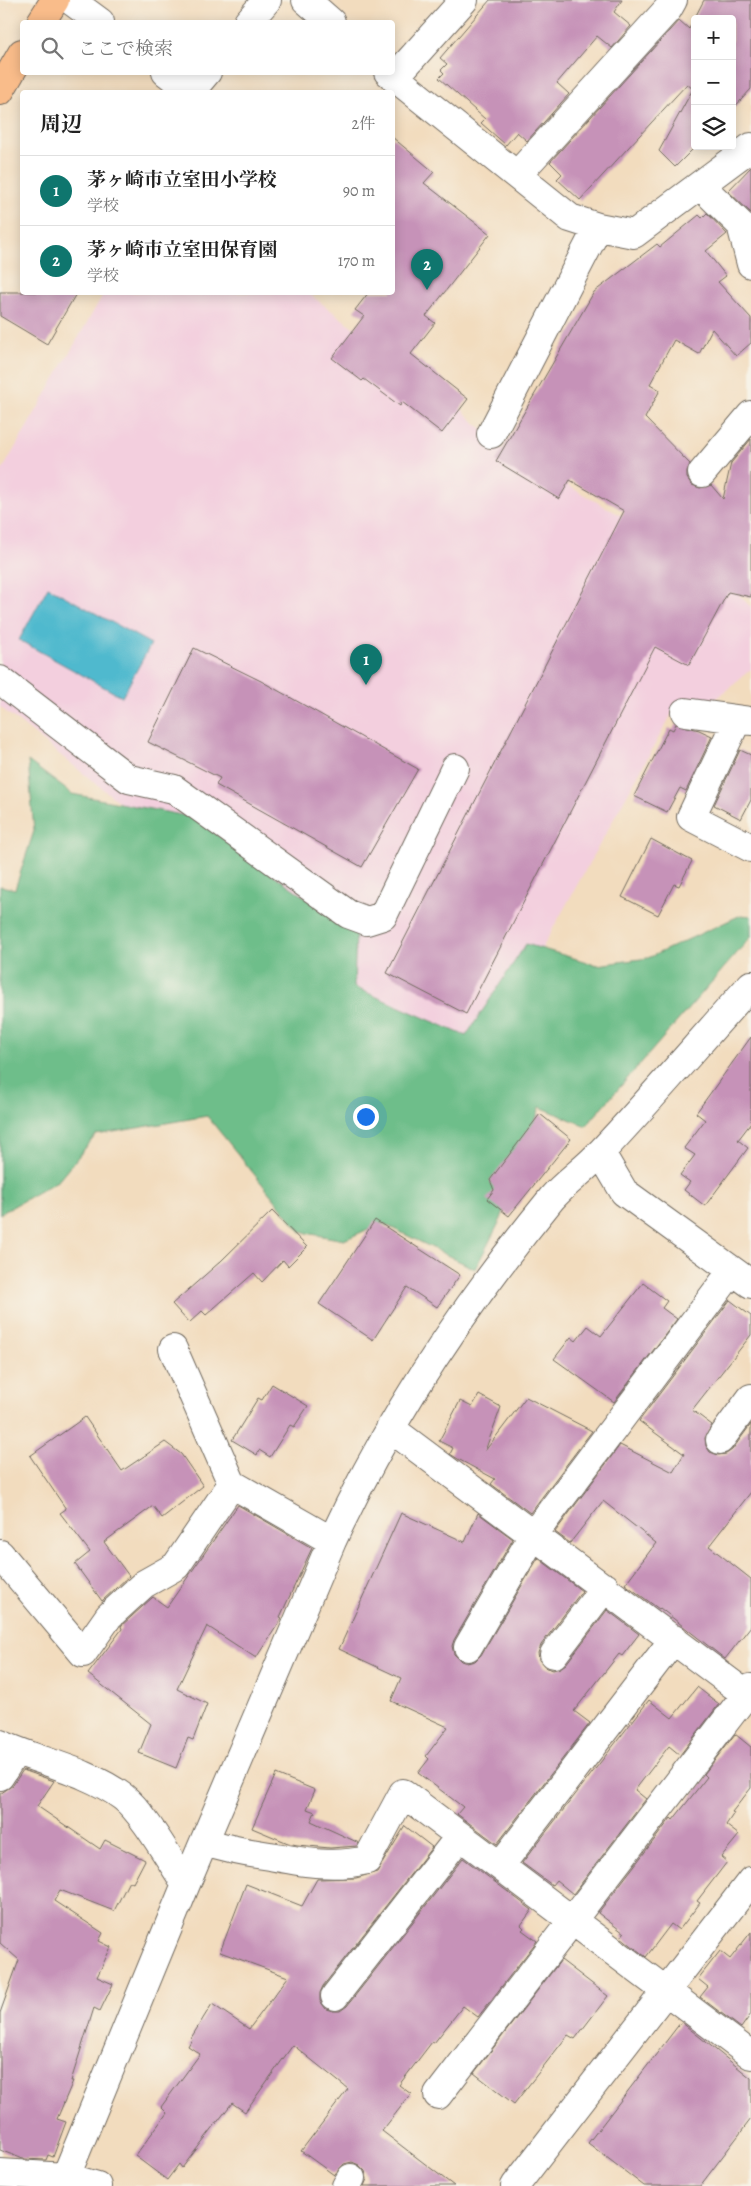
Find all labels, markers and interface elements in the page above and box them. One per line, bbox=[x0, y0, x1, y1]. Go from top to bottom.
map controls bbox=[691, 15, 736, 150]
button: + bbox=[691, 15, 736, 60]
search box bbox=[20, 20, 395, 75]
icon: search bbox=[38, 34, 66, 62]
text: ここで検索 bbox=[78, 36, 173, 62]
button: − bbox=[691, 60, 736, 105]
button: layers bbox=[691, 105, 736, 150]
text: 周辺 bbox=[40, 110, 82, 138]
text: 2件 bbox=[351, 113, 375, 135]
text: 茅ヶ崎市立室田小学校 bbox=[87, 167, 277, 193]
text: 1 bbox=[53, 180, 59, 202]
text: 90 m bbox=[343, 180, 375, 202]
text: 学校 bbox=[87, 195, 119, 217]
text: 茅ヶ崎市立室田保育園 bbox=[87, 237, 277, 263]
pin: 2 bbox=[411, 249, 443, 290]
text: 2 bbox=[52, 250, 60, 272]
text: 170 m bbox=[338, 250, 375, 272]
text: 学校 bbox=[87, 265, 119, 287]
pin: 1 bbox=[350, 644, 382, 685]
your location bbox=[353, 1104, 379, 1130]

